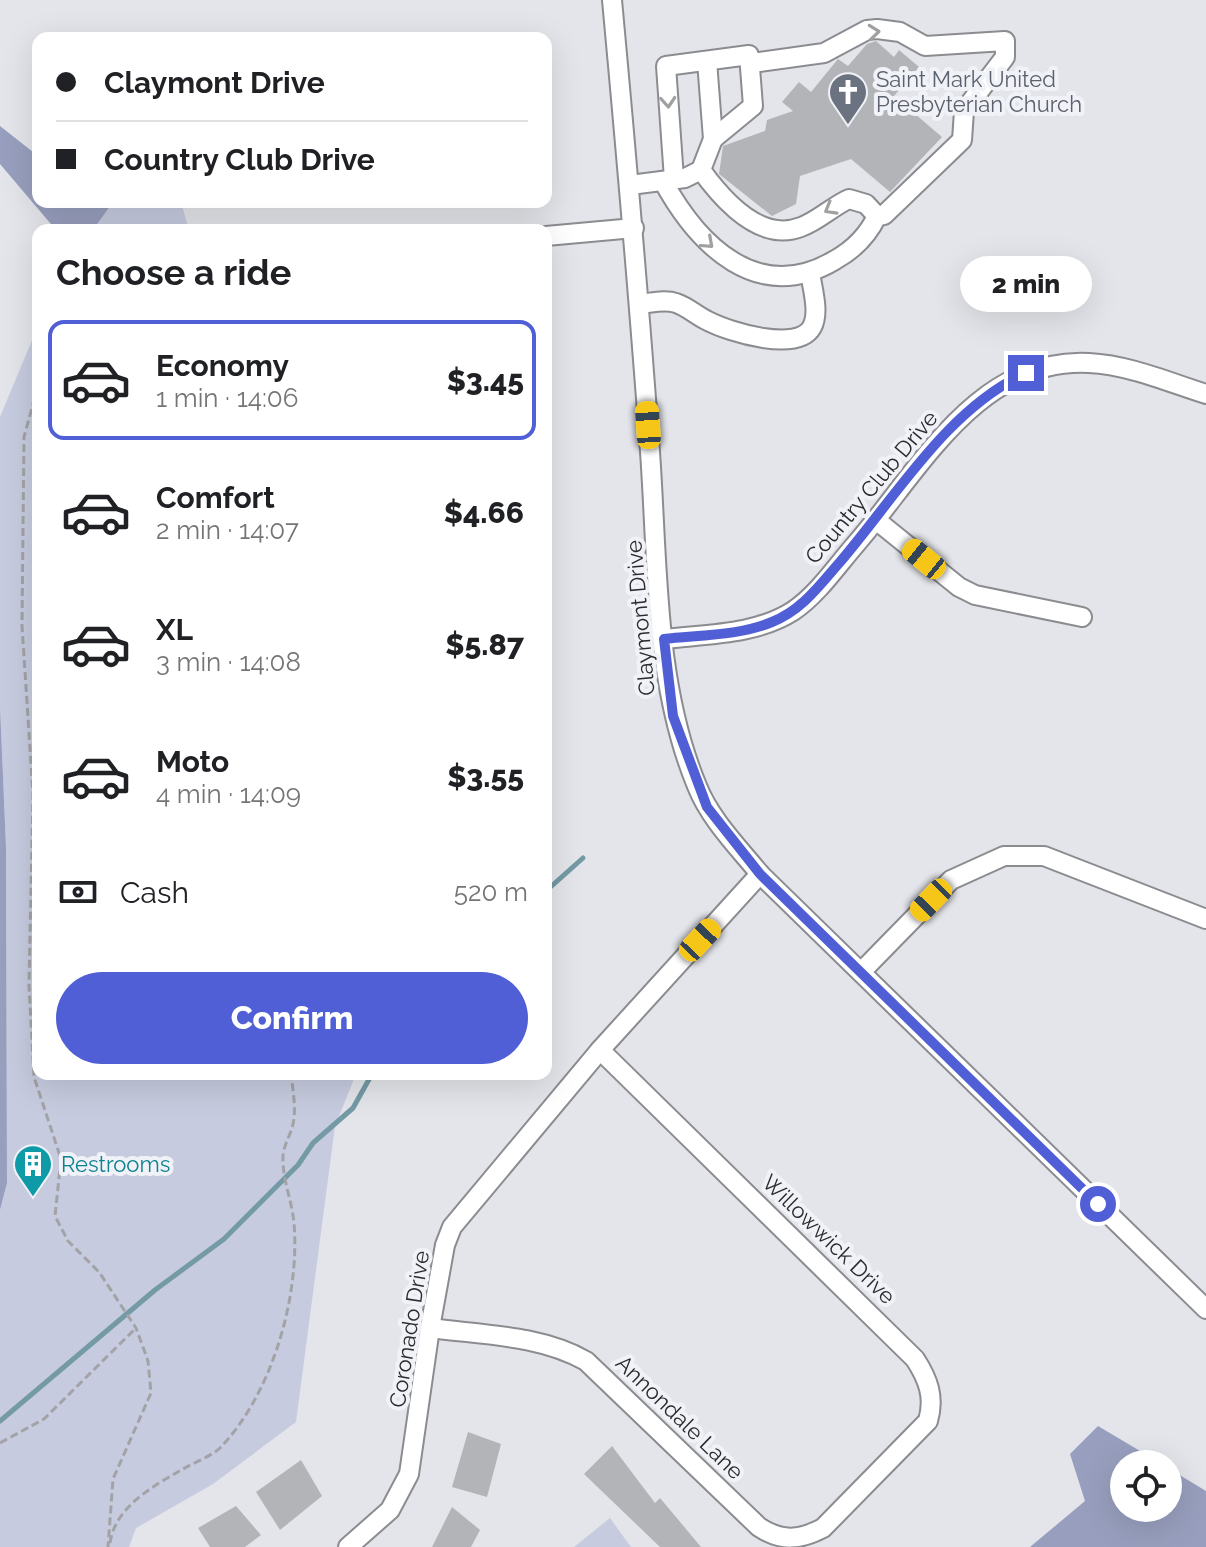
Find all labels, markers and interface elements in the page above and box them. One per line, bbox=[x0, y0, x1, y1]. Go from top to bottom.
one-way arrow bbox=[867, 23, 880, 40]
text: Claymont Drive bbox=[104, 65, 325, 100]
place label: Saint Mark United Presbyterian Church bbox=[876, 66, 1082, 117]
church icon: Saint Mark United Presbyterian Church bbox=[827, 71, 869, 126]
one-way arrow bbox=[659, 96, 676, 109]
text: Country Club Drive bbox=[104, 142, 375, 177]
one-way arrow bbox=[824, 199, 839, 215]
one-way arrow bbox=[699, 234, 714, 248]
text: Choose a ride bbox=[56, 251, 291, 293]
callout: 2 min bbox=[960, 257, 1092, 313]
text: 2 min bbox=[992, 269, 1060, 299]
icon: car bbox=[60, 344, 132, 416]
text: Economy bbox=[156, 348, 289, 383]
route end bbox=[1008, 355, 1044, 391]
text: $3.45 bbox=[447, 363, 524, 398]
text: 1 min · 14:06 bbox=[156, 383, 298, 413]
car bbox=[634, 400, 662, 450]
street label: Country Club Drive bbox=[799, 405, 943, 569]
icon: car bbox=[60, 476, 132, 548]
text: Comfort bbox=[156, 480, 275, 515]
text: $4.66 bbox=[444, 495, 524, 530]
text: 2 min · 14:07 bbox=[156, 515, 299, 545]
car bbox=[898, 535, 950, 583]
street label: Claymont Drive bbox=[620, 539, 660, 697]
icon: car bbox=[60, 608, 132, 680]
text: XL bbox=[156, 612, 193, 647]
text: $5.87 bbox=[445, 627, 524, 662]
text: 3 min · 14:08 bbox=[156, 647, 301, 677]
icon: car bbox=[60, 740, 132, 812]
text: Moto bbox=[156, 744, 229, 779]
text: $3.55 bbox=[447, 759, 524, 794]
text: 4 min · 14:09 bbox=[156, 779, 301, 809]
icon: cash bbox=[56, 870, 100, 914]
car bbox=[906, 874, 956, 926]
text: Cash bbox=[120, 875, 189, 910]
text: 520 m bbox=[454, 877, 528, 907]
car bbox=[675, 914, 725, 966]
button: Confirm bbox=[56, 972, 528, 1064]
building icon: Restrooms bbox=[12, 1143, 54, 1198]
place label: Restrooms bbox=[61, 1151, 170, 1177]
street label: Willowwick Drive bbox=[757, 1169, 901, 1309]
route start bbox=[1080, 1186, 1116, 1222]
street label: Coronado Drive bbox=[384, 1249, 434, 1409]
street label: Annondale Lane bbox=[611, 1350, 749, 1484]
map controls bbox=[1110, 1450, 1182, 1522]
button: locate bbox=[1110, 1450, 1182, 1522]

